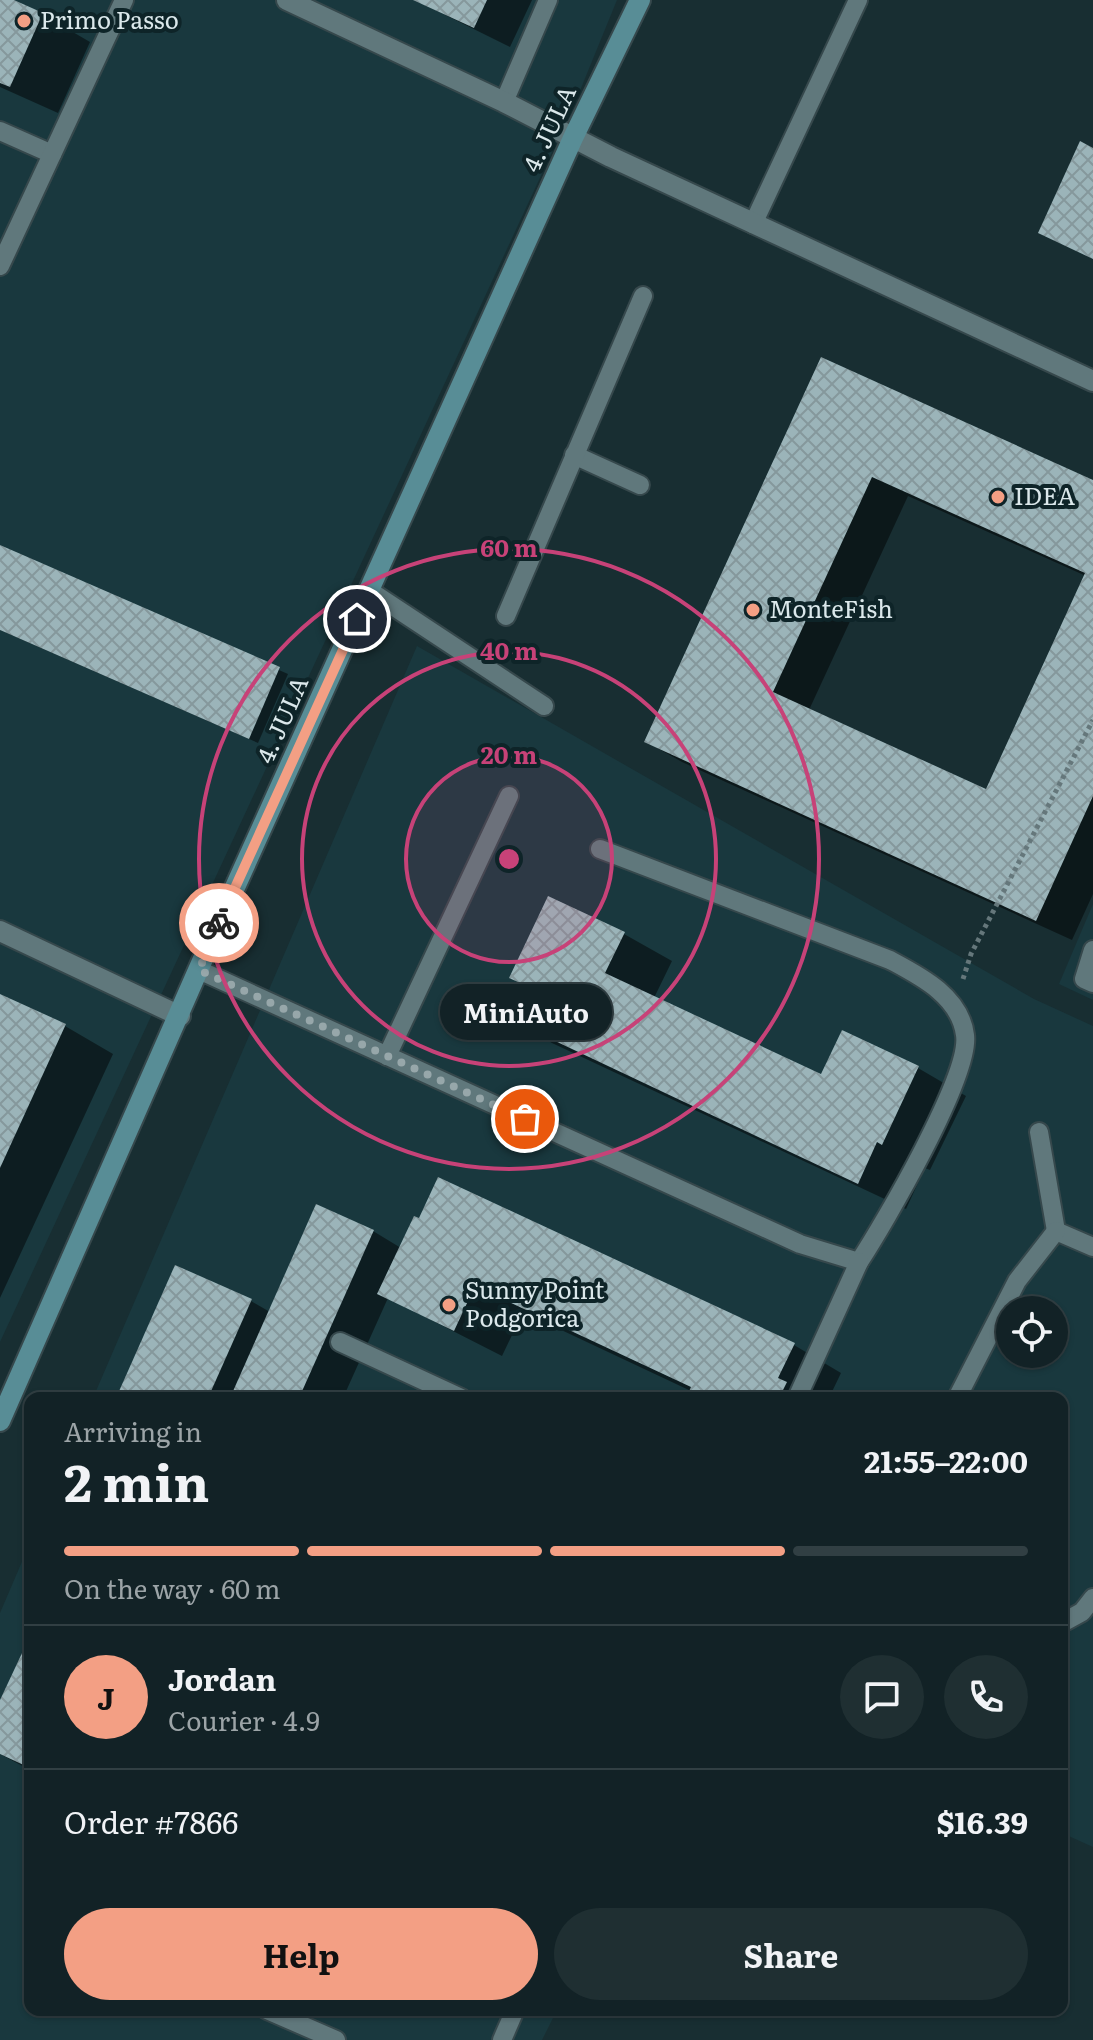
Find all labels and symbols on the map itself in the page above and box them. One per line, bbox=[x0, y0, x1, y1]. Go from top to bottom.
place label: Primo Passo bbox=[40, 1, 179, 36]
marker: Primo Passo bbox=[15, 12, 33, 30]
street label: 4. JULA bbox=[512, 79, 583, 177]
place label: IDEA bbox=[1014, 477, 1075, 512]
marker: IDEA bbox=[989, 488, 1007, 506]
text: 60 m bbox=[480, 529, 538, 564]
pin bbox=[323, 585, 391, 653]
place label: MonteFish bbox=[769, 590, 893, 625]
marker: MonteFish bbox=[744, 601, 762, 619]
text: 40 m bbox=[480, 632, 538, 667]
street label: 4. JULA bbox=[246, 670, 316, 768]
text: 20 m bbox=[481, 736, 537, 771]
centre of rings bbox=[495, 845, 523, 873]
courier bbox=[179, 883, 259, 963]
callout: MiniAuto bbox=[439, 983, 611, 1039]
pin bbox=[491, 1085, 559, 1153]
place label: Sunny Point Podgorica bbox=[465, 1271, 605, 1334]
marker: Sunny Point Podgorica bbox=[440, 1296, 458, 1314]

